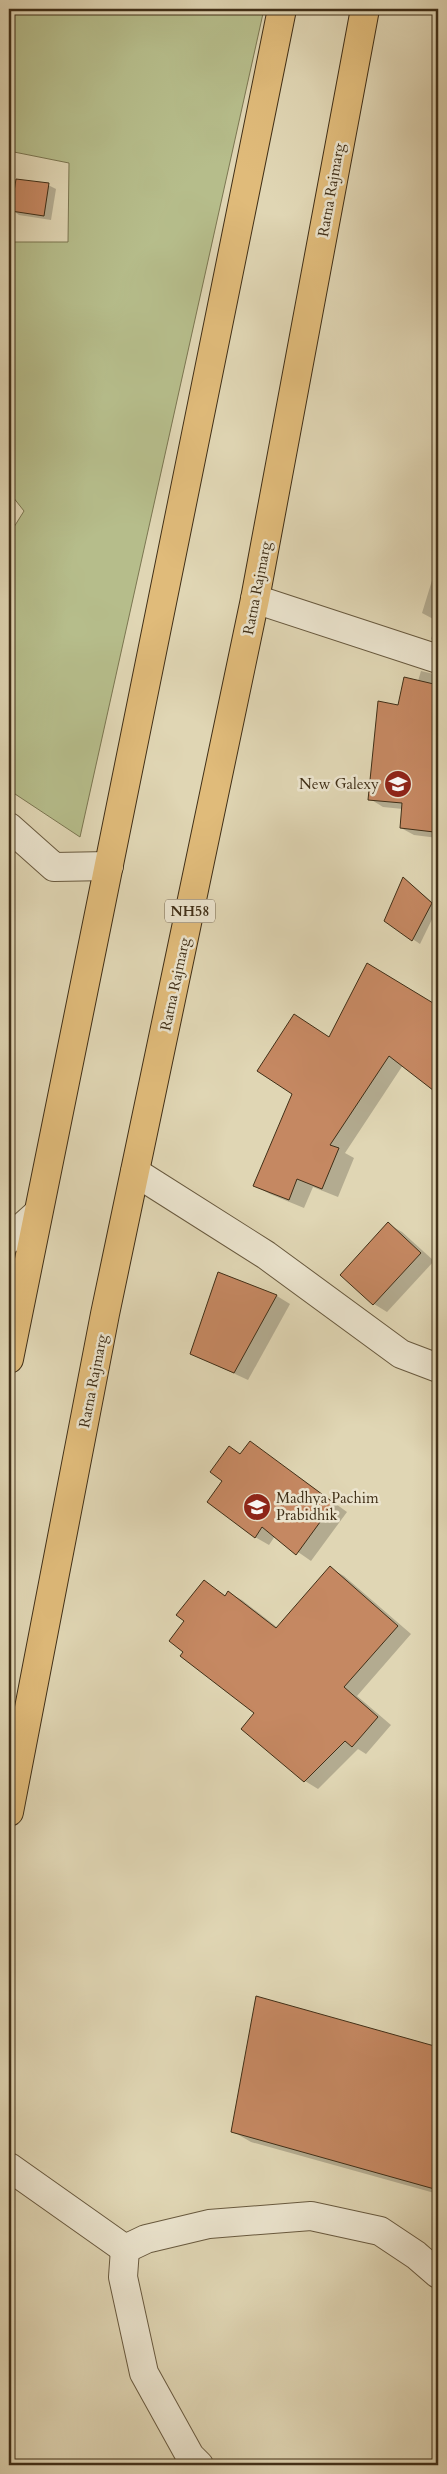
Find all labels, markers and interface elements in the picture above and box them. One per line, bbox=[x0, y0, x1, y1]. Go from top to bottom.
street label: Ratna Rajmarg bbox=[313, 141, 349, 238]
street label: Ratna Rajmarg bbox=[238, 539, 276, 636]
school or university icon: New Galexy bbox=[383, 769, 413, 799]
place label: New Galexy bbox=[299, 774, 379, 794]
road number: NH58 bbox=[165, 899, 215, 922]
street label: Ratna Rajmarg bbox=[155, 935, 195, 1032]
street label: Ratna Rajmarg bbox=[74, 1332, 112, 1429]
place label: Madhya Pachim Prabidhik bbox=[276, 1488, 379, 1525]
school or university icon: Madhya Pachim Prabidhik bbox=[242, 1492, 272, 1522]

